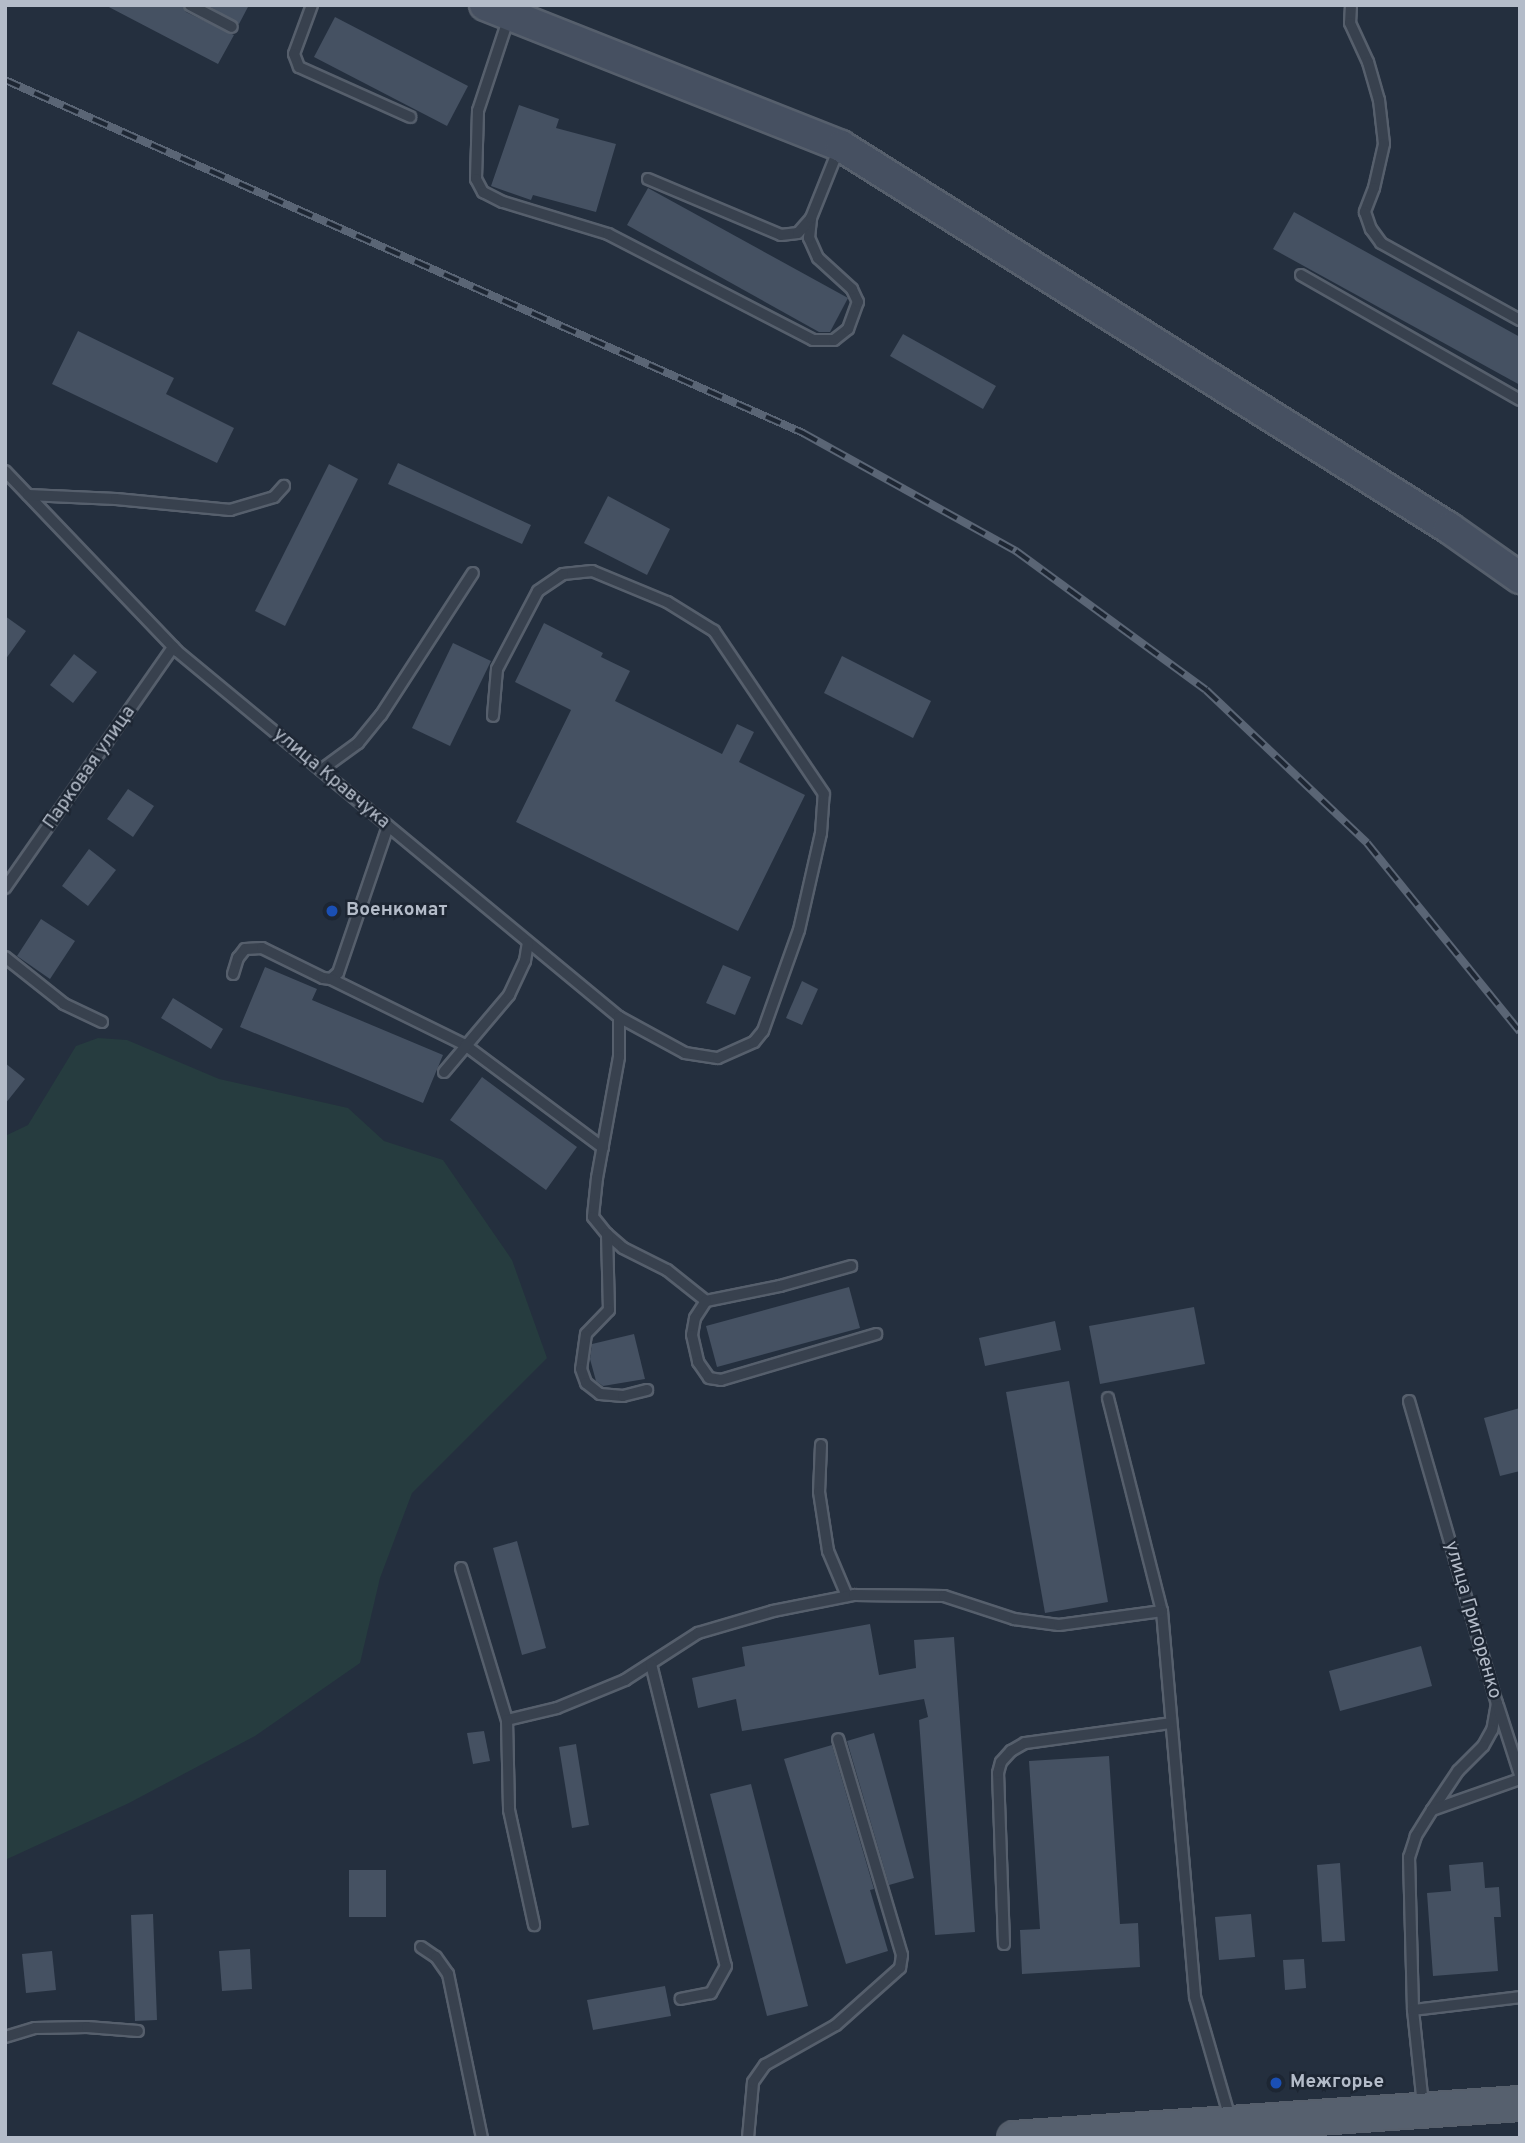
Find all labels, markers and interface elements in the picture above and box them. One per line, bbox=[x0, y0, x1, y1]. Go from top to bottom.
street label: Парковая улица bbox=[39, 702, 141, 834]
street label: улица Кравчука bbox=[268, 724, 394, 834]
place label: Военкомат bbox=[346, 900, 447, 922]
marker: Военкомат bbox=[324, 903, 340, 919]
street label: улица Григоренко bbox=[1439, 1538, 1505, 1702]
place label: Межгорье bbox=[1290, 2072, 1384, 2094]
marker: Межгорье bbox=[1268, 2075, 1284, 2091]

